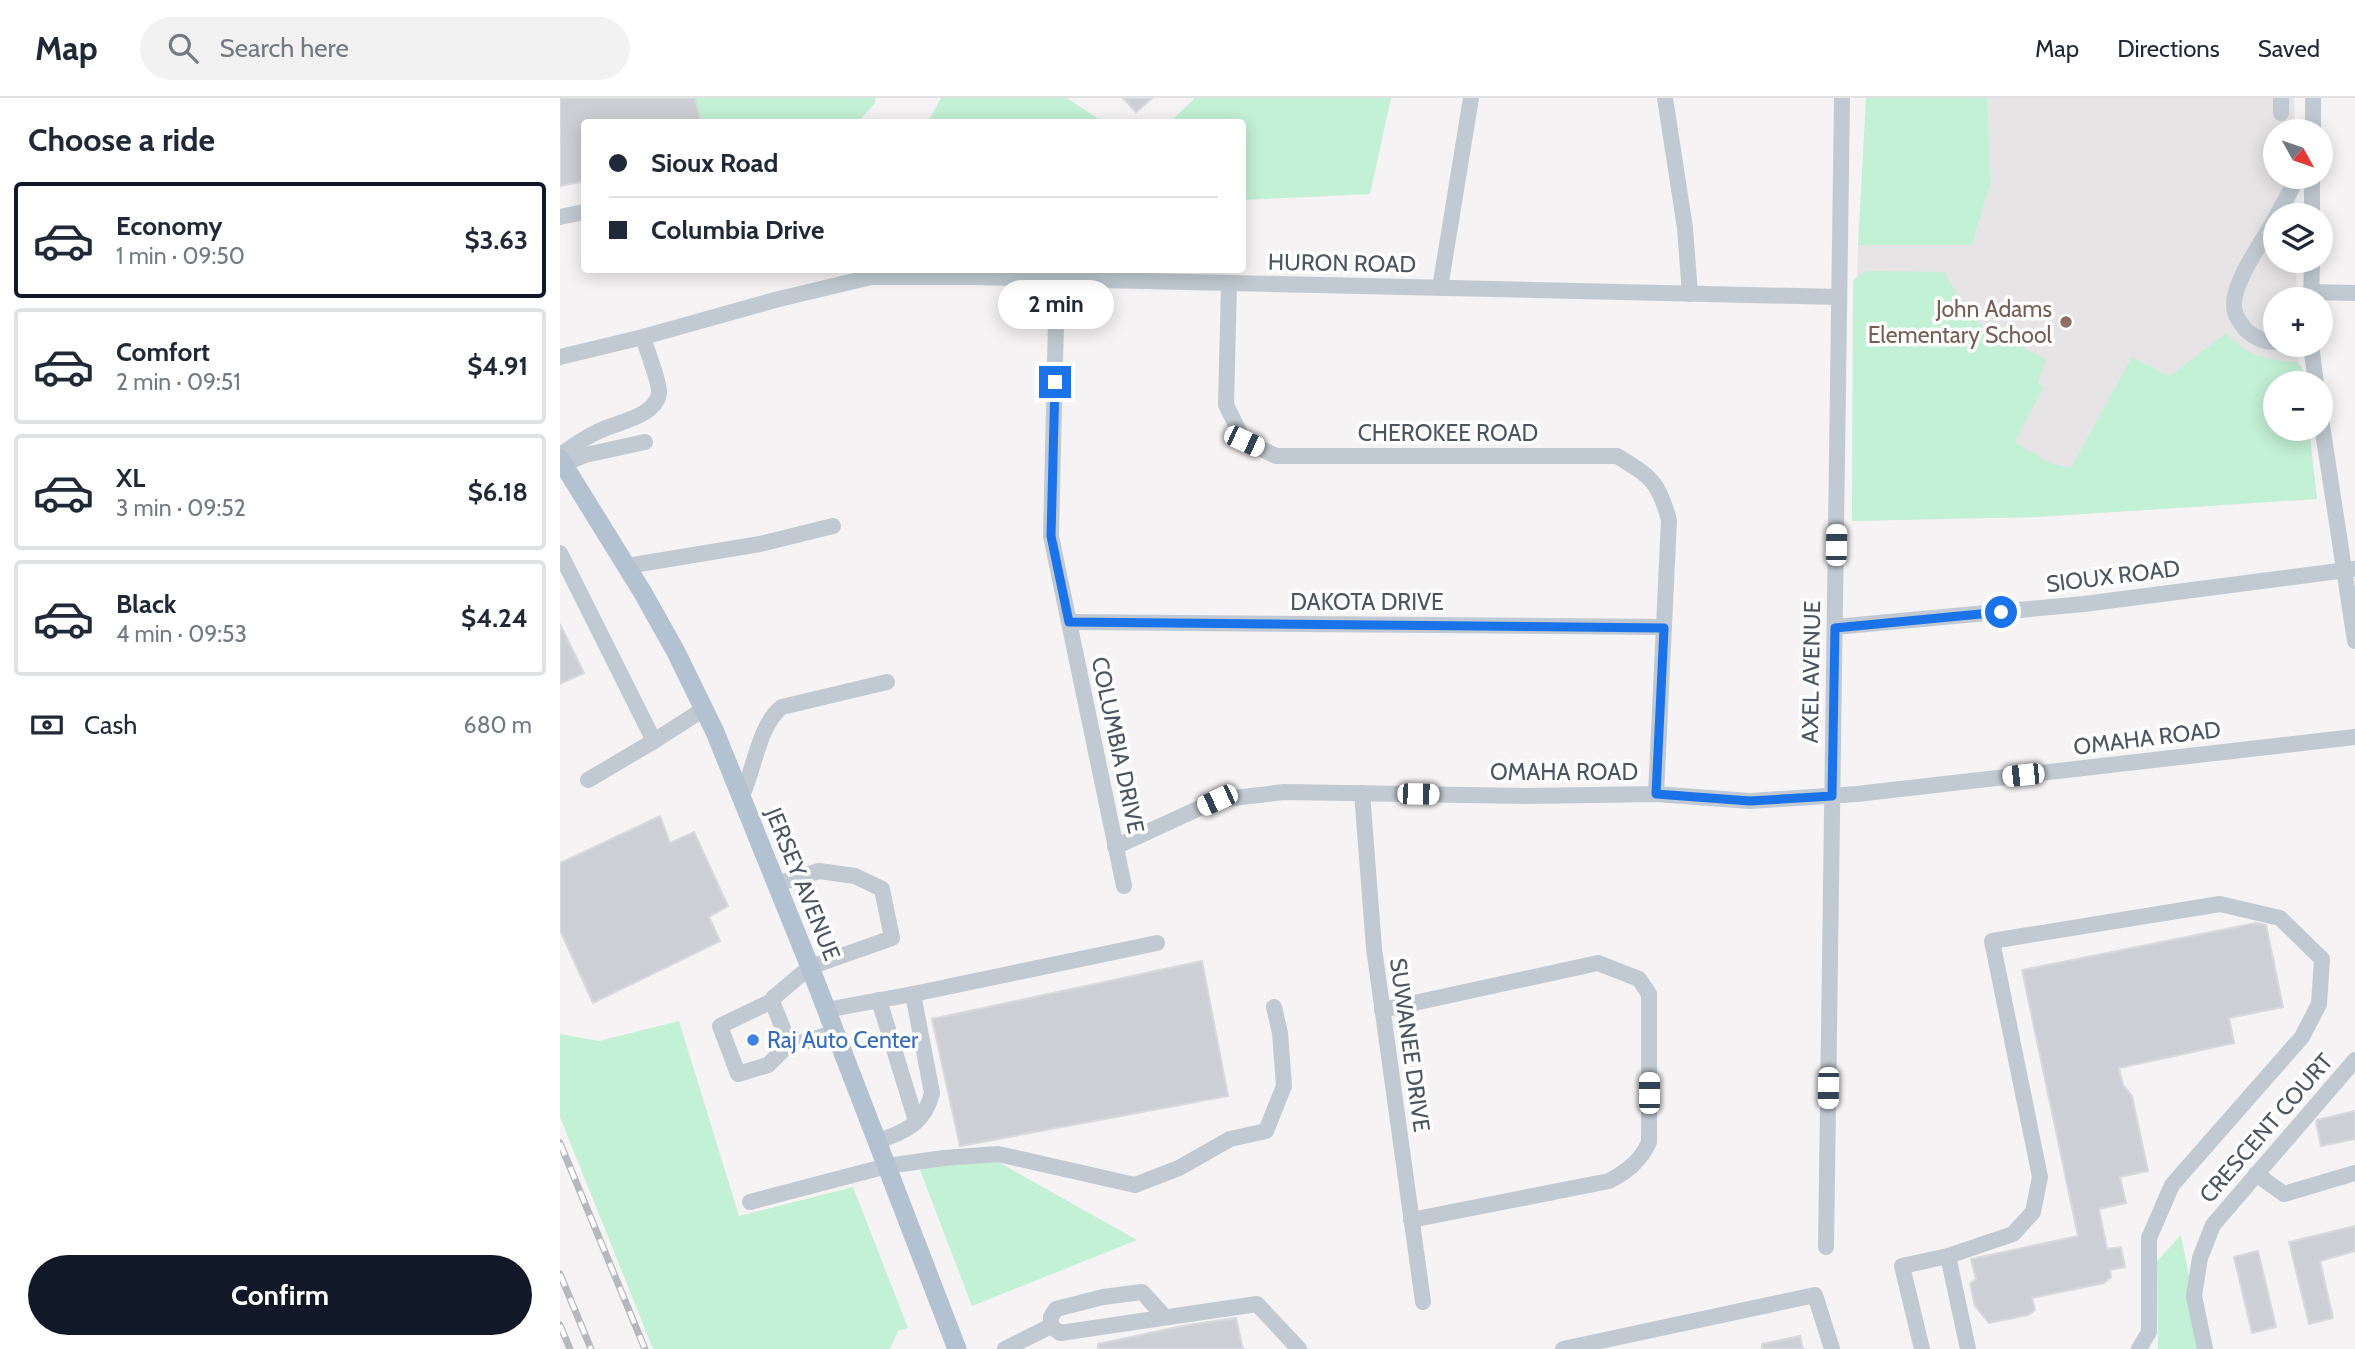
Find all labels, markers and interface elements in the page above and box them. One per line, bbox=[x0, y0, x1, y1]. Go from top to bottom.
search box bbox=[140, 17, 630, 80]
text: Map bbox=[35, 28, 98, 68]
icon: search bbox=[164, 29, 202, 67]
text: Search here bbox=[220, 32, 349, 64]
text: Map bbox=[2035, 34, 2079, 63]
text: Directions bbox=[2117, 34, 2220, 63]
text: Saved bbox=[2258, 34, 2320, 63]
north arrow bbox=[2263, 119, 2333, 189]
map controls bbox=[2263, 119, 2333, 441]
text: Choose a ride bbox=[28, 120, 215, 159]
text: Sioux Road bbox=[651, 147, 778, 179]
button: layers bbox=[2263, 203, 2333, 273]
icon: car bbox=[32, 209, 95, 272]
text: Economy bbox=[116, 210, 222, 242]
text: Columbia Drive bbox=[651, 214, 824, 246]
text: $3.63 bbox=[465, 224, 528, 256]
text: 1 min · 09:50 bbox=[116, 242, 245, 270]
street label: HURON ROAD bbox=[1268, 248, 1416, 278]
callout: 2 min bbox=[997, 280, 1113, 330]
button: + bbox=[2263, 287, 2333, 357]
text: 2 min bbox=[1028, 290, 1084, 318]
place label: John Adams Elementary School bbox=[1868, 295, 2053, 349]
marker: John Adams Elementary School bbox=[2058, 314, 2074, 330]
icon: car bbox=[32, 335, 95, 398]
text: Comfort bbox=[116, 336, 210, 368]
text: $4.91 bbox=[467, 350, 528, 382]
route end bbox=[1039, 366, 1071, 398]
text: 2 min · 09:51 bbox=[116, 368, 241, 396]
button: − bbox=[2263, 371, 2333, 441]
street label: CHEROKEE ROAD bbox=[1358, 419, 1538, 447]
car bbox=[1221, 423, 1268, 459]
icon: car bbox=[32, 461, 95, 524]
text: XL bbox=[116, 462, 145, 494]
text: $6.18 bbox=[468, 476, 528, 508]
text: 3 min · 09:52 bbox=[116, 494, 246, 522]
car bbox=[1826, 524, 1847, 566]
street label: SIOUX ROAD bbox=[2044, 554, 2182, 598]
icon: car bbox=[32, 587, 95, 650]
text: Black bbox=[116, 588, 176, 620]
street label: DAKOTA DRIVE bbox=[1290, 588, 1444, 616]
route start bbox=[1985, 596, 2017, 628]
street label: AXEL AVENUE bbox=[1796, 600, 1826, 744]
text: $4.24 bbox=[461, 602, 528, 634]
text: 4 min · 09:53 bbox=[116, 620, 247, 648]
street label: COLUMBIA DRIVE bbox=[1086, 654, 1150, 836]
icon: cash bbox=[28, 706, 66, 744]
text: Cash bbox=[84, 709, 137, 741]
text: 680 m bbox=[464, 711, 532, 739]
street label: OMAHA ROAD bbox=[2072, 715, 2222, 761]
street label: OMAHA ROAD bbox=[1490, 758, 1638, 786]
car bbox=[2002, 762, 2045, 788]
car bbox=[1194, 782, 1241, 818]
car bbox=[1397, 783, 1440, 805]
street label: JERSEY AVENUE bbox=[759, 803, 846, 964]
street label: SUWANEE DRIVE bbox=[1384, 956, 1436, 1134]
place label: Raj Auto Center bbox=[767, 1026, 919, 1054]
marker: Raj Auto Center bbox=[745, 1032, 761, 1048]
street label: CRESCENT COURT bbox=[2194, 1048, 2338, 1208]
car bbox=[1818, 1067, 1839, 1109]
car bbox=[1639, 1072, 1660, 1114]
button: Confirm bbox=[28, 1255, 532, 1335]

